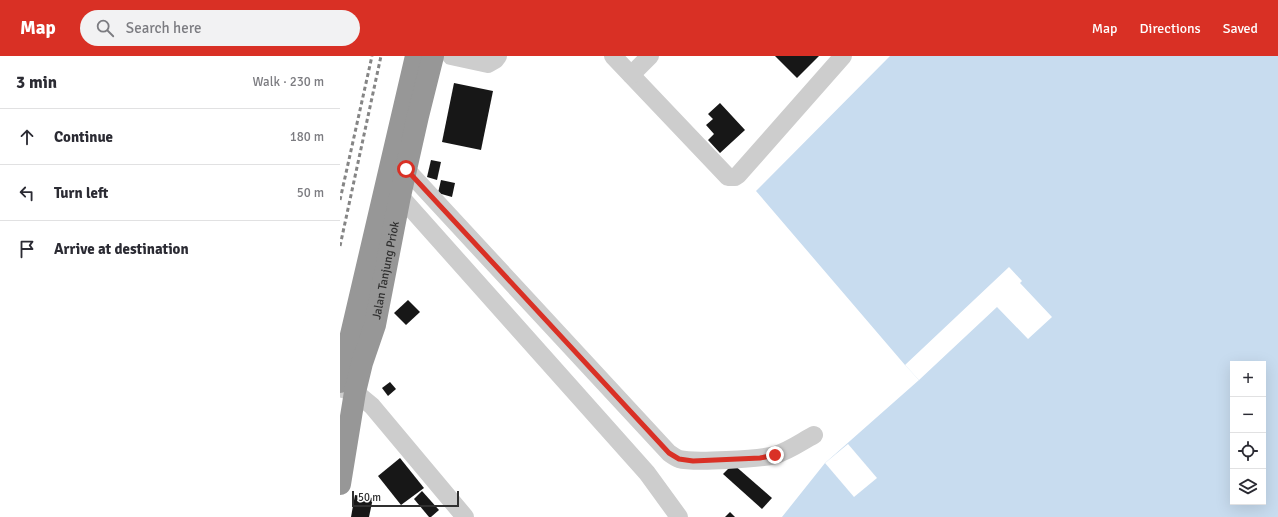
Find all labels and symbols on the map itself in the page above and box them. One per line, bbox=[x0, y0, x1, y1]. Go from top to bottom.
route start bbox=[397, 160, 415, 178]
street label: Jalan Tanjung Priok bbox=[369, 220, 403, 321]
route end bbox=[766, 446, 784, 464]
scale bar bbox=[352, 489, 459, 508]

